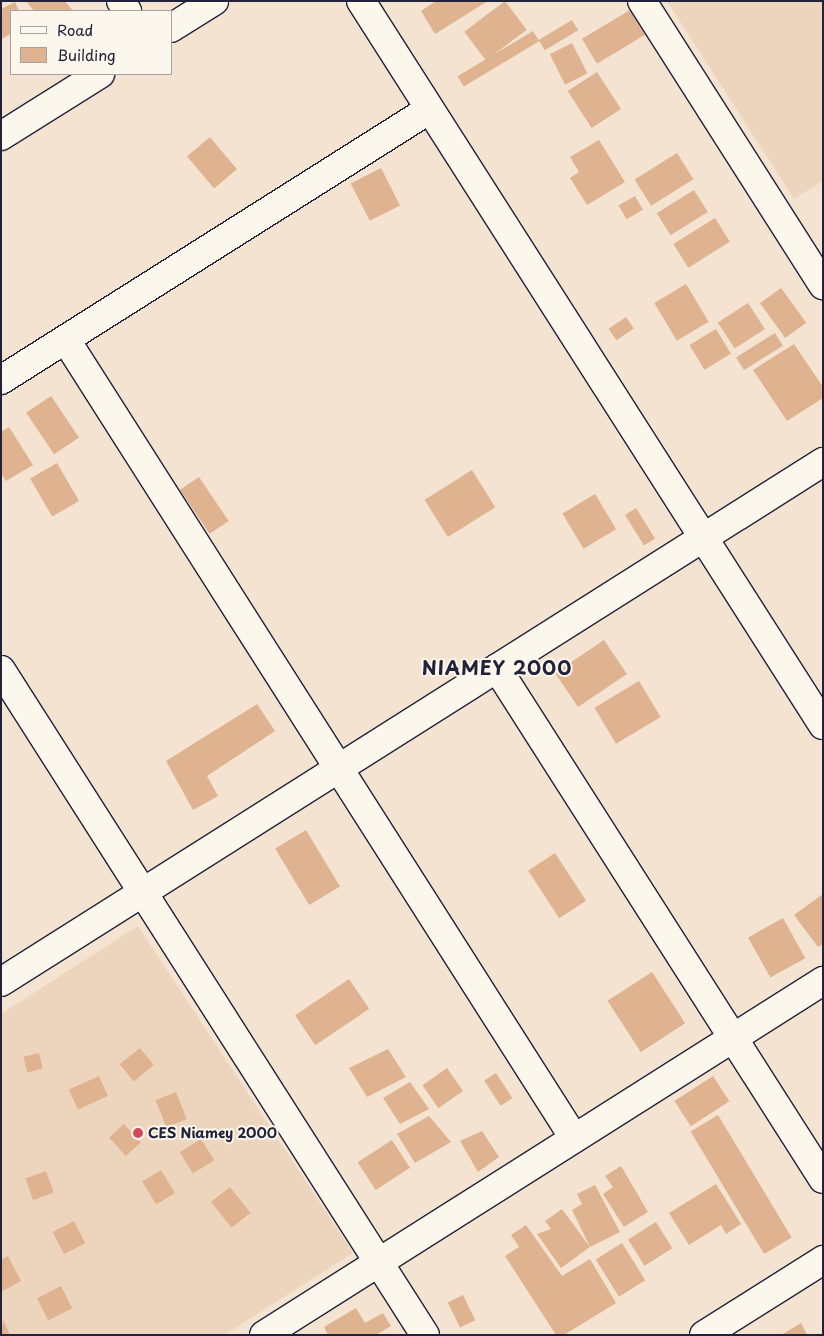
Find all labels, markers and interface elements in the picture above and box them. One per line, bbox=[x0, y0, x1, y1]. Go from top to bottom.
legend bbox=[10, 10, 172, 75]
text: Road bbox=[57, 18, 93, 41]
text: Building bbox=[57, 43, 116, 66]
district label: NIAMEY 2000 bbox=[421, 657, 573, 679]
place label: CES Niamey 2000 bbox=[148, 1125, 279, 1141]
marker: CES Niamey 2000 bbox=[132, 1127, 144, 1139]

